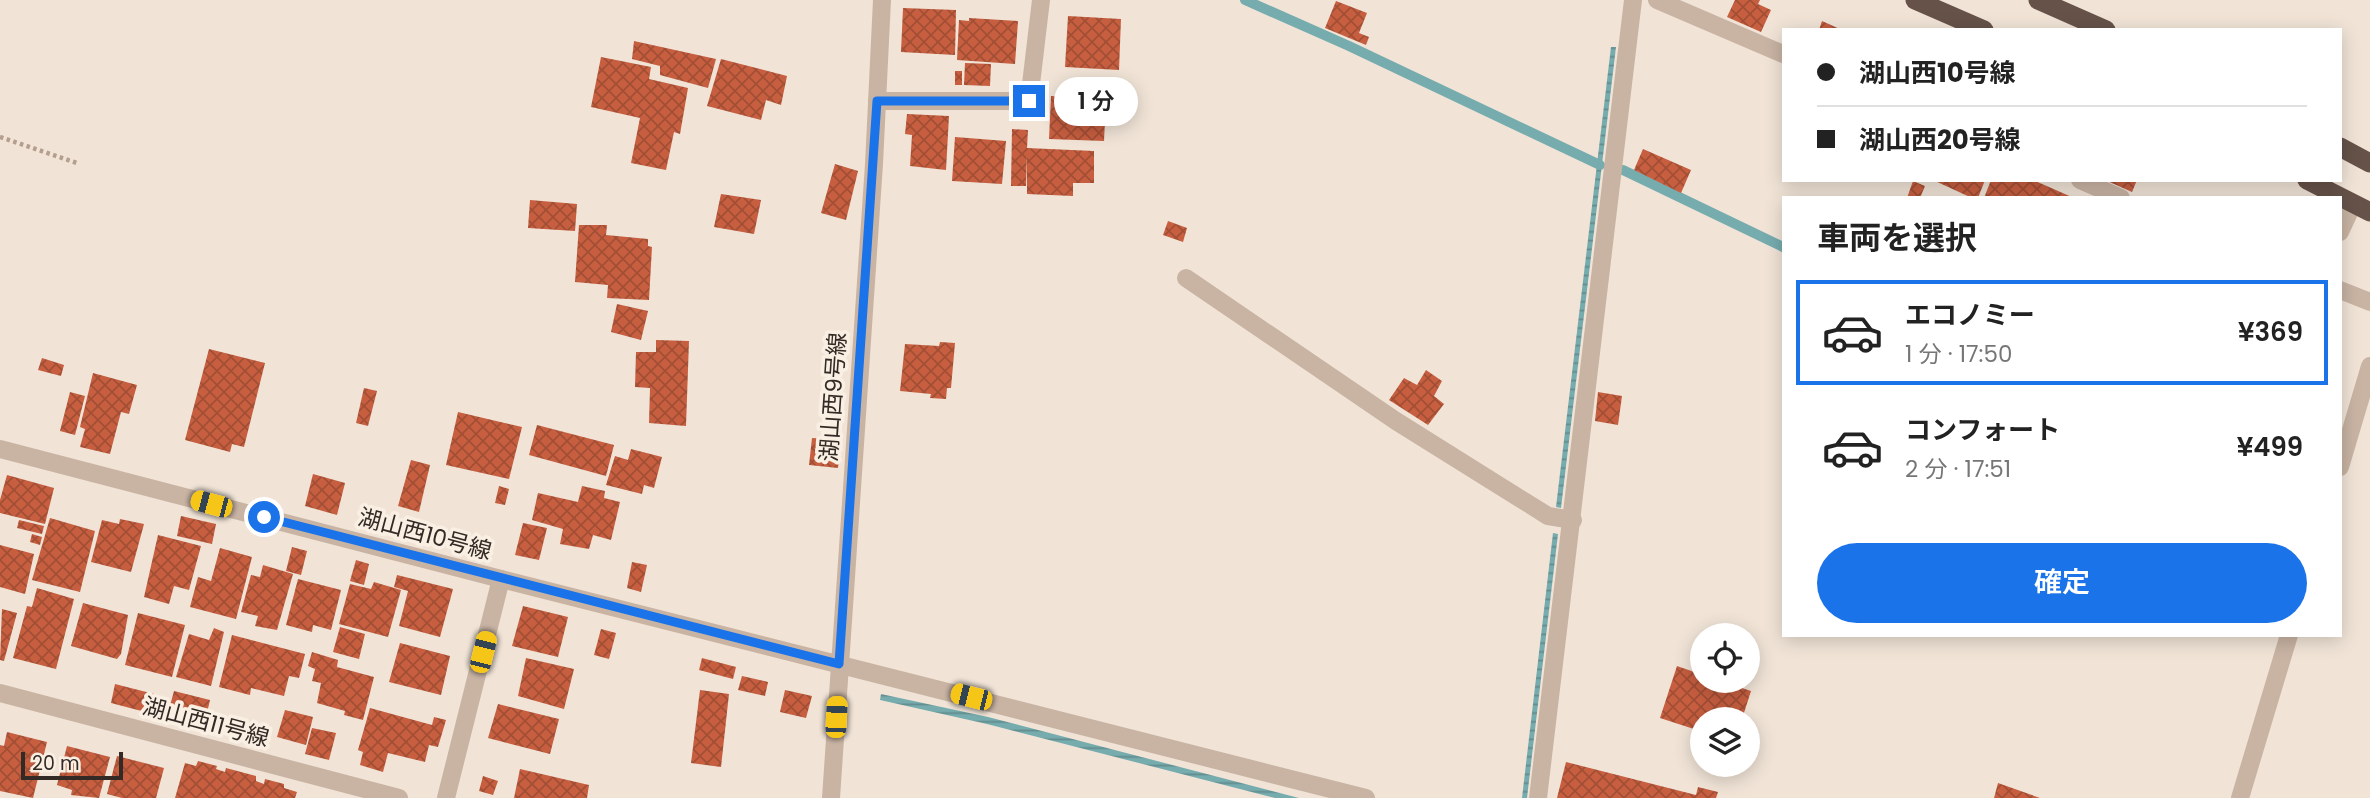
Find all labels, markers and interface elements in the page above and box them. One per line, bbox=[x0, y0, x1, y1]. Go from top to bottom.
text: 湖山西10号線 bbox=[1859, 55, 2016, 91]
callout: 1 分 bbox=[1054, 76, 1138, 126]
route end bbox=[1013, 85, 1045, 117]
text: 1 分 bbox=[1078, 85, 1114, 117]
text: 湖山西20号線 bbox=[1859, 122, 2021, 158]
text: 車両を選択 bbox=[1817, 215, 1977, 260]
text: エコノミー bbox=[1905, 297, 2035, 333]
icon: car bbox=[1821, 301, 1884, 364]
text: ¥369 bbox=[2238, 314, 2303, 350]
street label: 湖山西9号線 bbox=[813, 331, 853, 463]
text: 1 分 · 17:50 bbox=[1905, 338, 2012, 370]
text: コンフォート bbox=[1905, 412, 2060, 448]
icon: car bbox=[1821, 416, 1884, 479]
text: ¥499 bbox=[2237, 429, 2303, 465]
text: 2 分 · 17:51 bbox=[1905, 453, 2011, 485]
car bbox=[188, 488, 235, 520]
route start bbox=[248, 501, 280, 533]
street label: 湖山西10号線 bbox=[355, 501, 495, 567]
button: 確定 bbox=[1817, 543, 2307, 623]
map controls bbox=[1690, 623, 1760, 777]
button: locate bbox=[1690, 623, 1760, 693]
car bbox=[468, 629, 499, 675]
car bbox=[949, 682, 994, 712]
street label: 湖山西11号線 bbox=[139, 690, 273, 754]
car bbox=[825, 695, 848, 739]
button: layers bbox=[1690, 707, 1760, 777]
scale bar bbox=[21, 749, 122, 781]
text: 20 m bbox=[32, 750, 80, 777]

